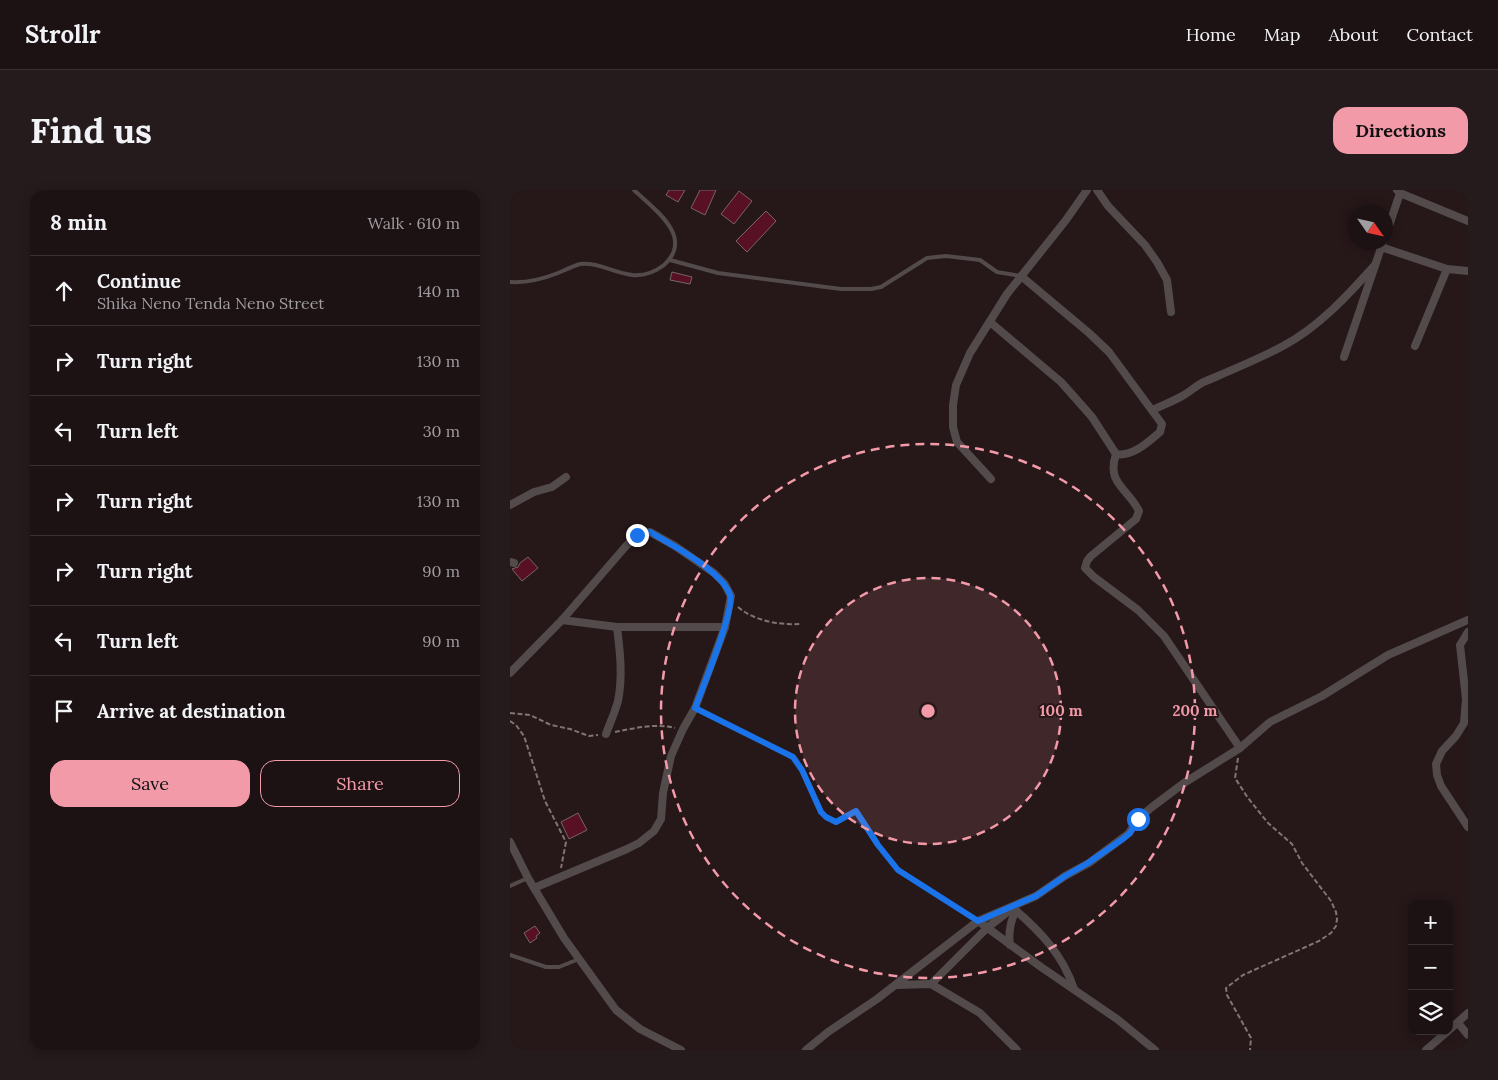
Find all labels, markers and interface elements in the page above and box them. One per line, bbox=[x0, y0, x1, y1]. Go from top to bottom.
text: Strollr bbox=[25, 19, 100, 50]
text: Home bbox=[1186, 23, 1236, 46]
text: Map bbox=[1264, 23, 1300, 46]
text: About bbox=[1328, 23, 1378, 46]
text: Contact bbox=[1406, 23, 1473, 46]
button: Directions bbox=[1333, 107, 1468, 154]
text: Find us bbox=[30, 108, 152, 153]
north arrow bbox=[1348, 205, 1393, 250]
text: 8 min bbox=[50, 209, 107, 236]
text: Walk · 610 m bbox=[368, 213, 460, 233]
text: Continue bbox=[97, 269, 181, 293]
icon: ahead bbox=[50, 277, 78, 305]
text: 140 m bbox=[417, 281, 460, 301]
text: Shika Neno Tenda Neno Street bbox=[97, 293, 324, 313]
icon: right bbox=[50, 347, 78, 375]
text: Turn right bbox=[97, 349, 193, 373]
text: 130 m bbox=[417, 351, 460, 371]
icon: left bbox=[50, 417, 78, 445]
text: Turn left bbox=[97, 419, 178, 443]
text: 30 m bbox=[423, 421, 460, 441]
icon: right bbox=[50, 487, 78, 515]
text: Turn right bbox=[97, 489, 193, 513]
text: 130 m bbox=[417, 491, 460, 511]
route end bbox=[626, 524, 649, 547]
icon: right bbox=[50, 557, 78, 585]
text: Turn right bbox=[97, 559, 193, 583]
text: 90 m bbox=[422, 561, 460, 581]
icon: left bbox=[50, 627, 78, 655]
text: Turn left bbox=[97, 629, 178, 653]
text: 90 m bbox=[422, 631, 460, 651]
icon: arrive bbox=[50, 697, 78, 725]
text: Arrive at destination bbox=[97, 699, 286, 723]
text: 100 m bbox=[1040, 701, 1083, 720]
text: 200 m bbox=[1173, 701, 1218, 720]
centre of rings bbox=[919, 702, 937, 720]
button: Save bbox=[50, 760, 250, 807]
button: Share bbox=[260, 760, 460, 807]
route start bbox=[1127, 808, 1150, 831]
map controls bbox=[1408, 900, 1453, 1035]
button: + bbox=[1408, 900, 1453, 945]
button: − bbox=[1408, 945, 1453, 990]
button: layers bbox=[1408, 990, 1453, 1035]

